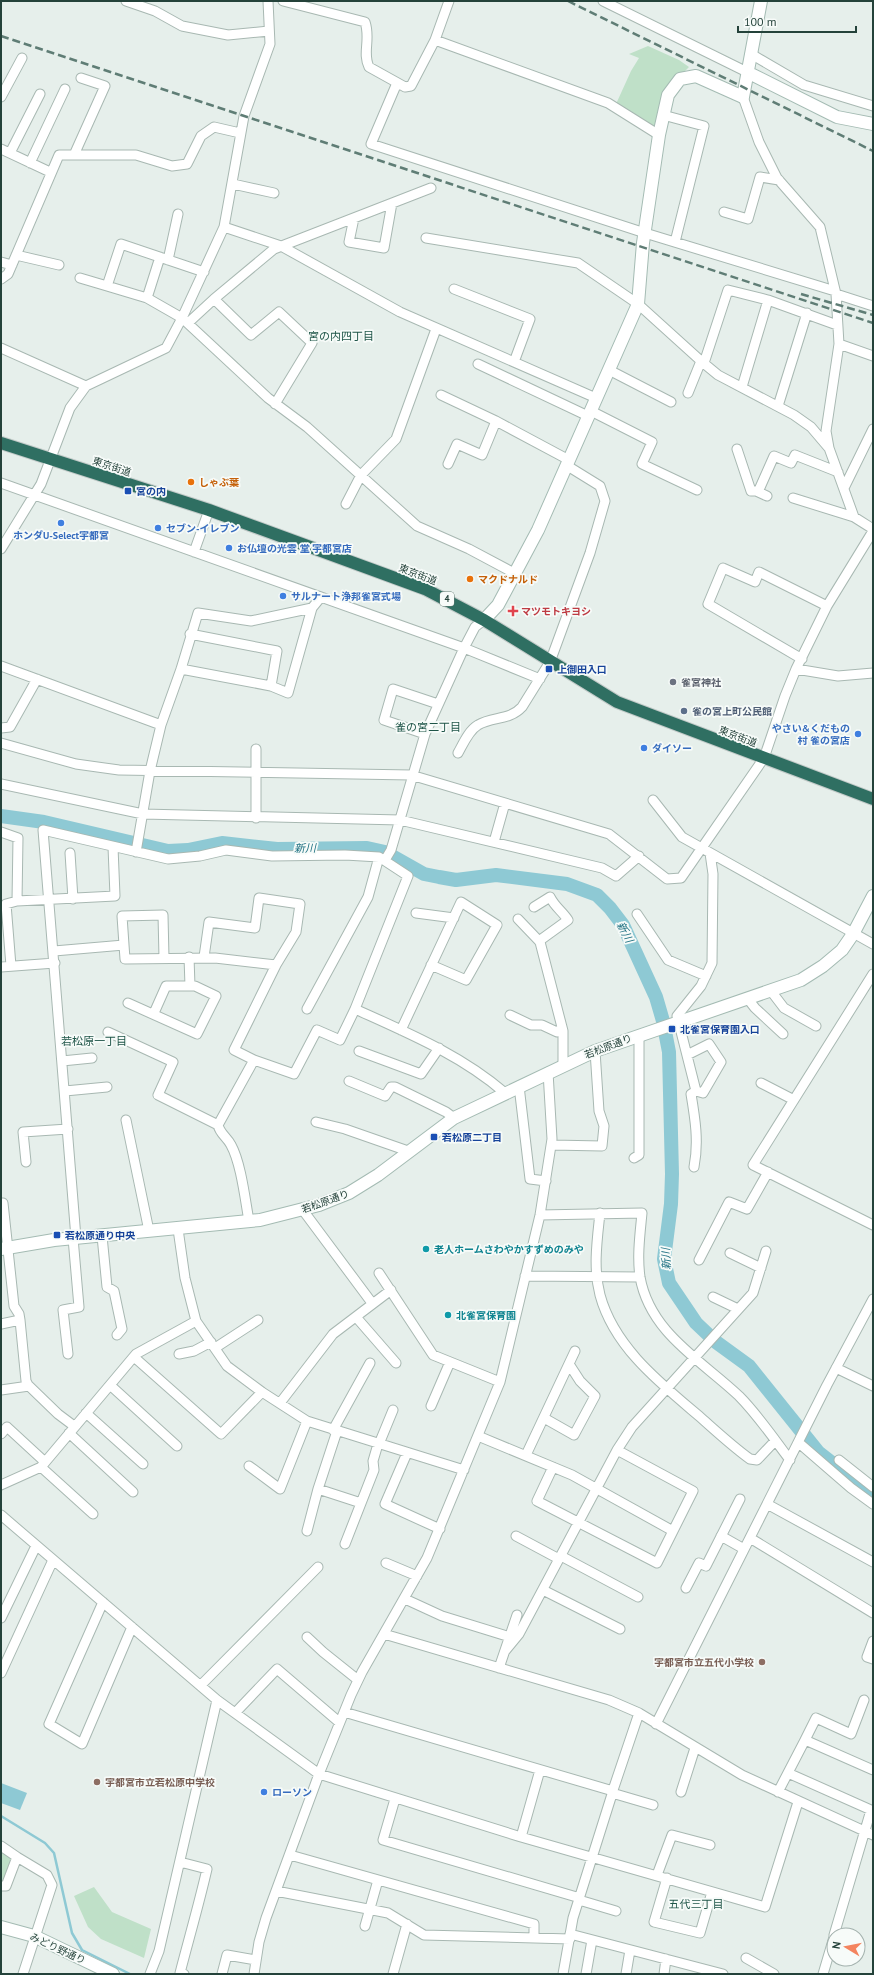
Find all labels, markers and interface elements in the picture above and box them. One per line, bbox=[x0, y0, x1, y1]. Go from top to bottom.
scale bar bbox=[738, 8, 856, 34]
text: 100 m bbox=[744, 14, 777, 29]
district label: 宮の内四丁目 bbox=[308, 329, 374, 343]
street label: 東京街道 bbox=[91, 454, 133, 479]
place label: しゃぶ葉 bbox=[199, 476, 239, 489]
marker: しゃぶ葉 bbox=[186, 477, 196, 487]
place label: 宮の内 bbox=[136, 485, 166, 498]
marker: 宮の内 bbox=[123, 486, 133, 496]
marker: ホンダU-Select宇都宮 bbox=[56, 518, 66, 528]
place label: セブン-イレブン bbox=[166, 522, 240, 535]
marker: セブン-イレブン bbox=[153, 523, 163, 533]
place label: ホンダU-Select宇都宮 bbox=[13, 529, 109, 542]
place label: お仏壇の光雲 堂 宇都宮店 bbox=[237, 542, 352, 555]
marker: お仏壇の光雲 堂 宇都宮店 bbox=[224, 543, 234, 553]
street label: 東京街道 bbox=[397, 561, 439, 588]
place label: マクドナルド bbox=[478, 573, 538, 586]
marker: マクドナルド bbox=[465, 574, 475, 584]
place label: サルナート浄邦雀宮式場 bbox=[291, 590, 401, 603]
marker: サルナート浄邦雀宮式場 bbox=[278, 591, 288, 601]
road number: 4 bbox=[440, 592, 454, 606]
place label: マツモトキヨシ bbox=[521, 605, 591, 618]
marker: マツモトキヨシ bbox=[508, 606, 518, 616]
place label: 上御田入口 bbox=[557, 663, 607, 676]
marker: 上御田入口 bbox=[544, 664, 554, 674]
place label: 雀宮神社 bbox=[681, 676, 722, 689]
marker: 雀宮神社 bbox=[668, 677, 678, 687]
place label: 雀の宮上町公民館 bbox=[692, 705, 772, 718]
marker: 雀の宮上町公民館 bbox=[679, 706, 689, 716]
district label: 雀の宮二丁目 bbox=[395, 720, 461, 734]
place label: やさい&くだもの 村 雀の宮店 bbox=[772, 722, 850, 747]
street label: 東京街道 bbox=[717, 723, 759, 750]
marker: やさい&くだもの 村 雀の宮店 bbox=[853, 729, 863, 739]
place label: ダイソー bbox=[652, 742, 692, 755]
marker: ダイソー bbox=[639, 743, 649, 753]
water label: 新川 bbox=[294, 841, 317, 855]
water label: 新川 bbox=[614, 919, 637, 946]
place label: 北雀宮保育園入口 bbox=[680, 1023, 760, 1036]
marker: 北雀宮保育園入口 bbox=[667, 1024, 677, 1034]
street label: 若松原通り bbox=[583, 1031, 634, 1061]
district label: 若松原一丁目 bbox=[61, 1034, 127, 1048]
place label: 若松原二丁目 bbox=[441, 1131, 502, 1144]
marker: 若松原二丁目 bbox=[429, 1132, 439, 1142]
street label: 若松原通り bbox=[299, 1187, 351, 1216]
place label: 若松原通り中央 bbox=[64, 1229, 136, 1242]
marker: 若松原通り中央 bbox=[52, 1230, 62, 1240]
place label: 老人ホームさわやかすずめのみや bbox=[434, 1243, 584, 1256]
marker: 老人ホームさわやかすずめのみや bbox=[421, 1244, 431, 1254]
water label: 新川 bbox=[658, 1247, 674, 1270]
place label: 北雀宮保育園 bbox=[456, 1309, 516, 1322]
marker: 北雀宮保育園 bbox=[443, 1310, 453, 1320]
place label: 宇都宮市立五代小学校 bbox=[654, 1656, 754, 1669]
marker: 宇都宮市立五代小学校 bbox=[757, 1657, 767, 1667]
place label: 宇都宮市立若松原中学校 bbox=[105, 1776, 215, 1789]
marker: 宇都宮市立若松原中学校 bbox=[92, 1777, 102, 1787]
place label: ローソン bbox=[272, 1786, 312, 1799]
marker: ローソン bbox=[259, 1787, 269, 1797]
district label: 五代三丁目 bbox=[669, 1897, 724, 1911]
north arrow bbox=[826, 1927, 866, 1967]
street label: みどり野通り bbox=[28, 1930, 88, 1967]
text: N bbox=[829, 1940, 844, 1950]

